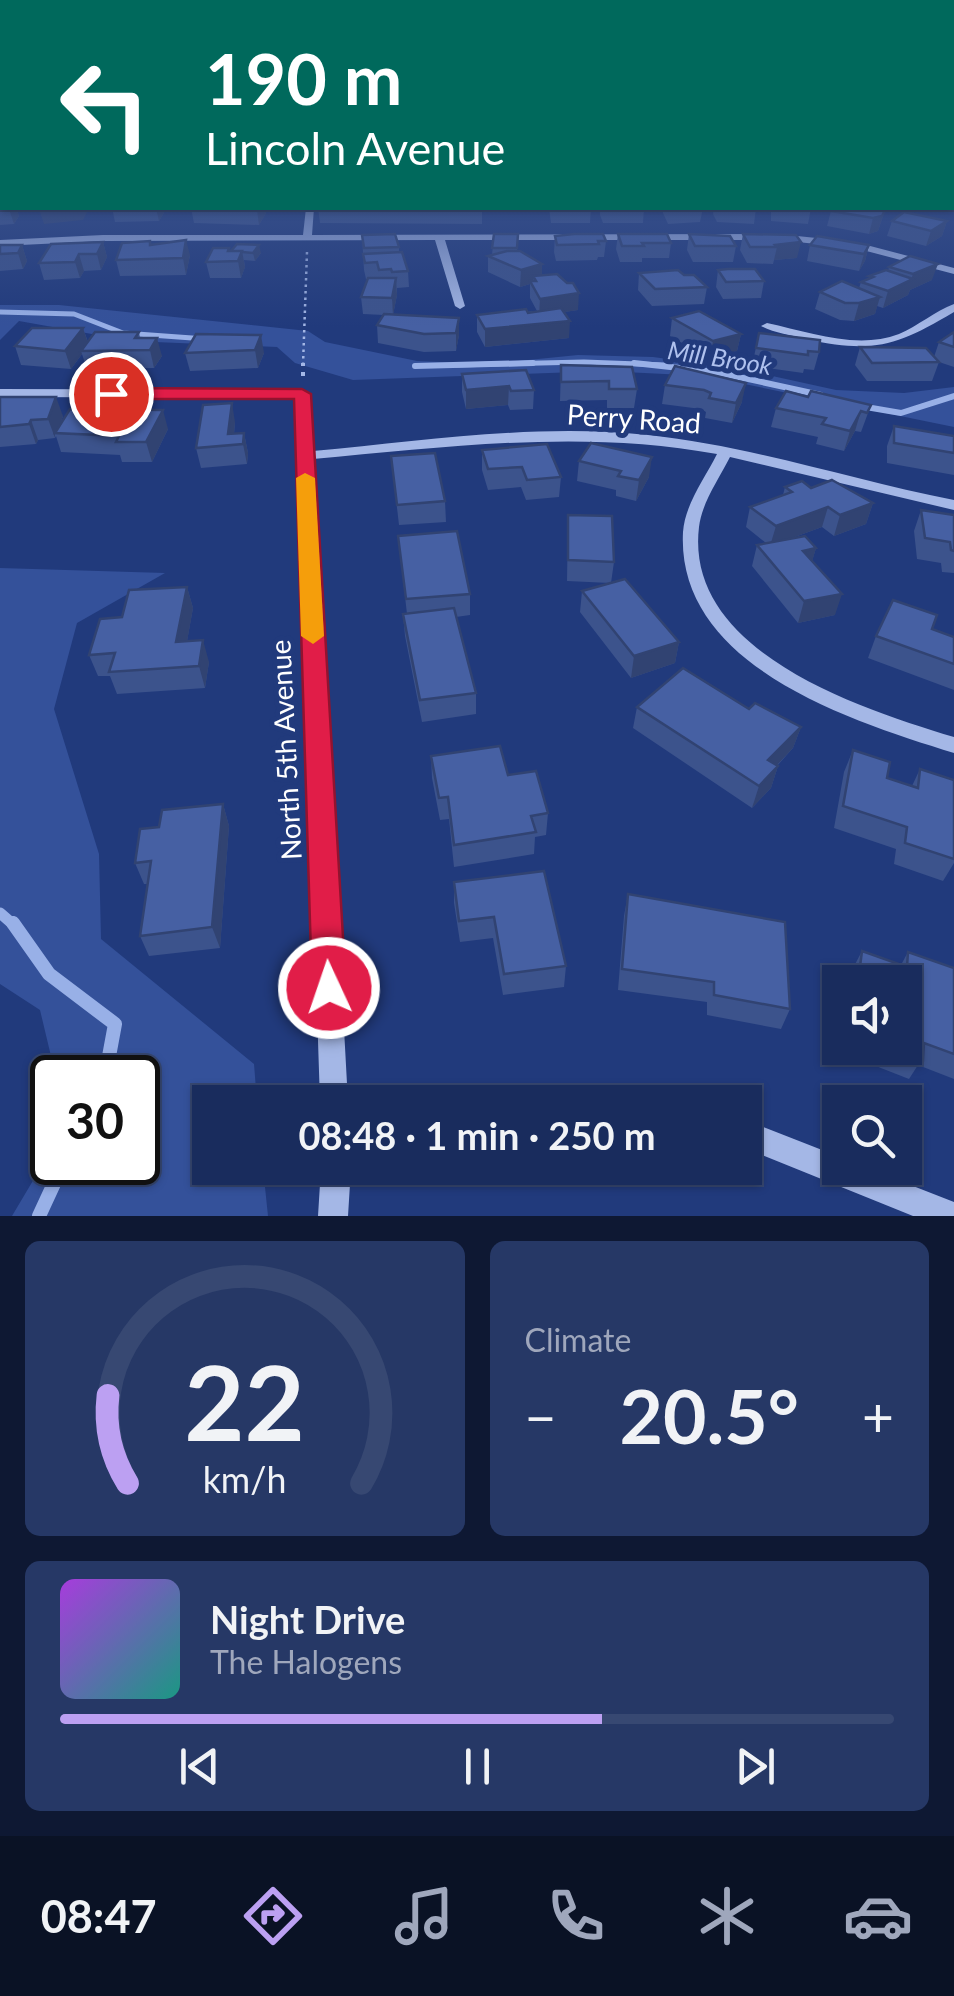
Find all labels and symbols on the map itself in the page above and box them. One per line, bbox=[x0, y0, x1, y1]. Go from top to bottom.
water label: Mill Brook bbox=[666, 334, 775, 380]
pin bbox=[69, 352, 154, 437]
street label: Perry Road bbox=[566, 396, 702, 440]
street label: North 5th Avenue bbox=[262, 639, 308, 861]
position arrow bbox=[277, 936, 381, 1040]
speed limit sign: 30 bbox=[30, 1055, 160, 1185]

